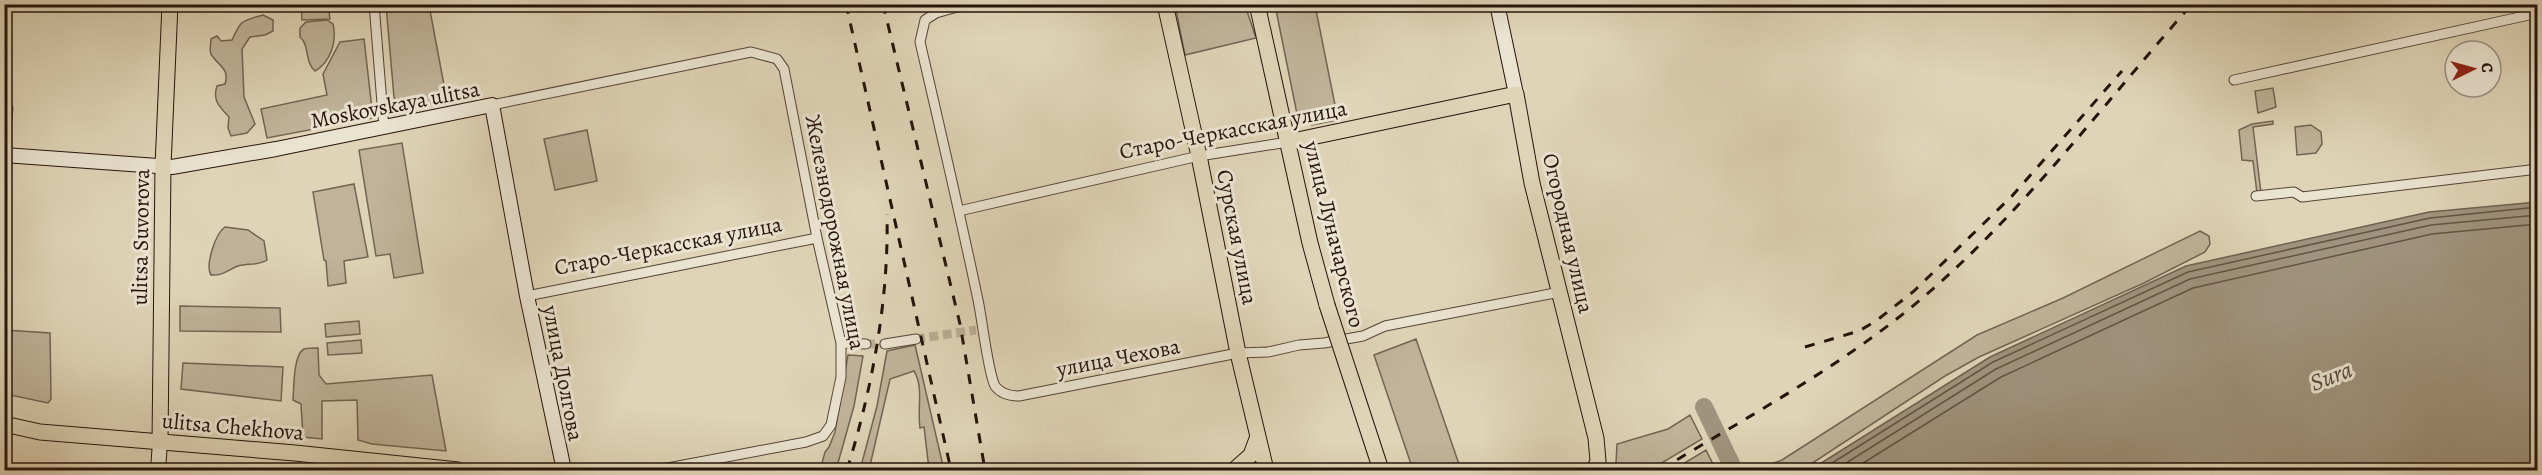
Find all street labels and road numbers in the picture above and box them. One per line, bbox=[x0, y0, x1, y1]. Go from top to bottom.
street label: Moskovskaya ulitsa bbox=[308, 74, 483, 136]
street label: Старо-Черкасская улица bbox=[1117, 93, 1350, 167]
street label: Железнодорожная улица bbox=[798, 112, 873, 353]
street label: улица Луначарского bbox=[1296, 137, 1372, 331]
street label: Огородная улица bbox=[1535, 150, 1601, 317]
street label: Сурская улица bbox=[1209, 167, 1265, 308]
street label: ulitsa Suvorova bbox=[125, 168, 157, 306]
street label: Старо-Черкасская улица bbox=[552, 209, 785, 283]
street label: улица Долгова bbox=[535, 302, 591, 444]
street label: улица Чехова bbox=[1053, 331, 1183, 385]
street label: ulitsa Chekhova bbox=[161, 406, 306, 448]

